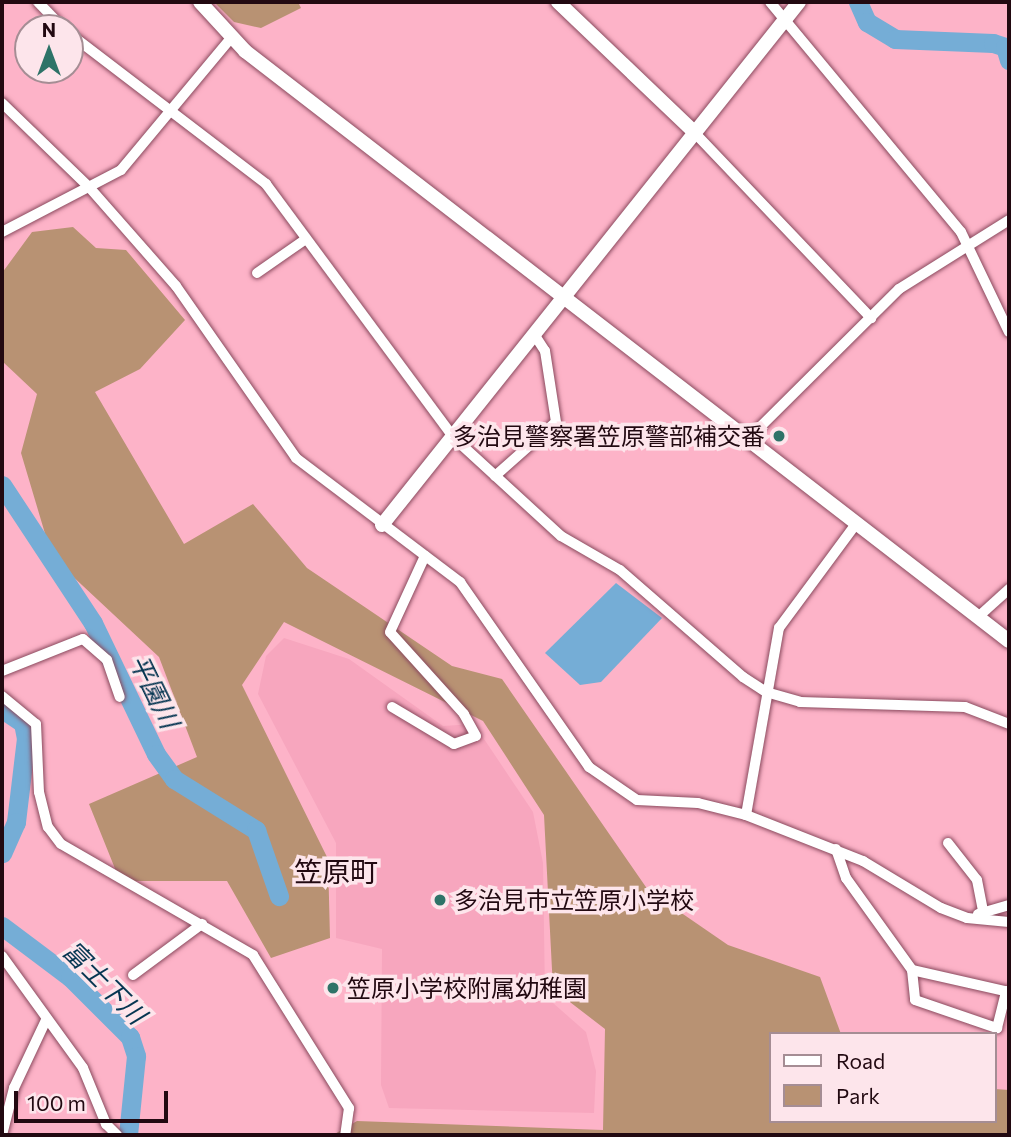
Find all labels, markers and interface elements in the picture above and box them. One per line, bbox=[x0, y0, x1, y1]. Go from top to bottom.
north arrow bbox=[14, 14, 84, 84]
text: N bbox=[42, 18, 56, 41]
place label: 多治見警察署笠原警部補交番 bbox=[453, 422, 765, 450]
marker: 多治見警察署笠原警部補交番 bbox=[771, 428, 787, 444]
water label: 平園川 bbox=[124, 649, 186, 733]
district label: 笠原町 bbox=[294, 854, 378, 888]
place label: 多治見市立笠原小学校 bbox=[454, 886, 694, 914]
marker: 多治見市立笠原小学校 bbox=[432, 892, 448, 908]
water label: 富士下川 bbox=[57, 934, 153, 1030]
place label: 笠原小学校附属幼稚園 bbox=[347, 974, 587, 1002]
marker: 笠原小学校附属幼稚園 bbox=[325, 980, 341, 996]
legend bbox=[769, 1032, 997, 1123]
text: Road bbox=[836, 1048, 885, 1073]
scale bar bbox=[18, 1078, 172, 1122]
text: Park bbox=[836, 1083, 880, 1108]
text: 100 m bbox=[27, 1090, 86, 1115]

